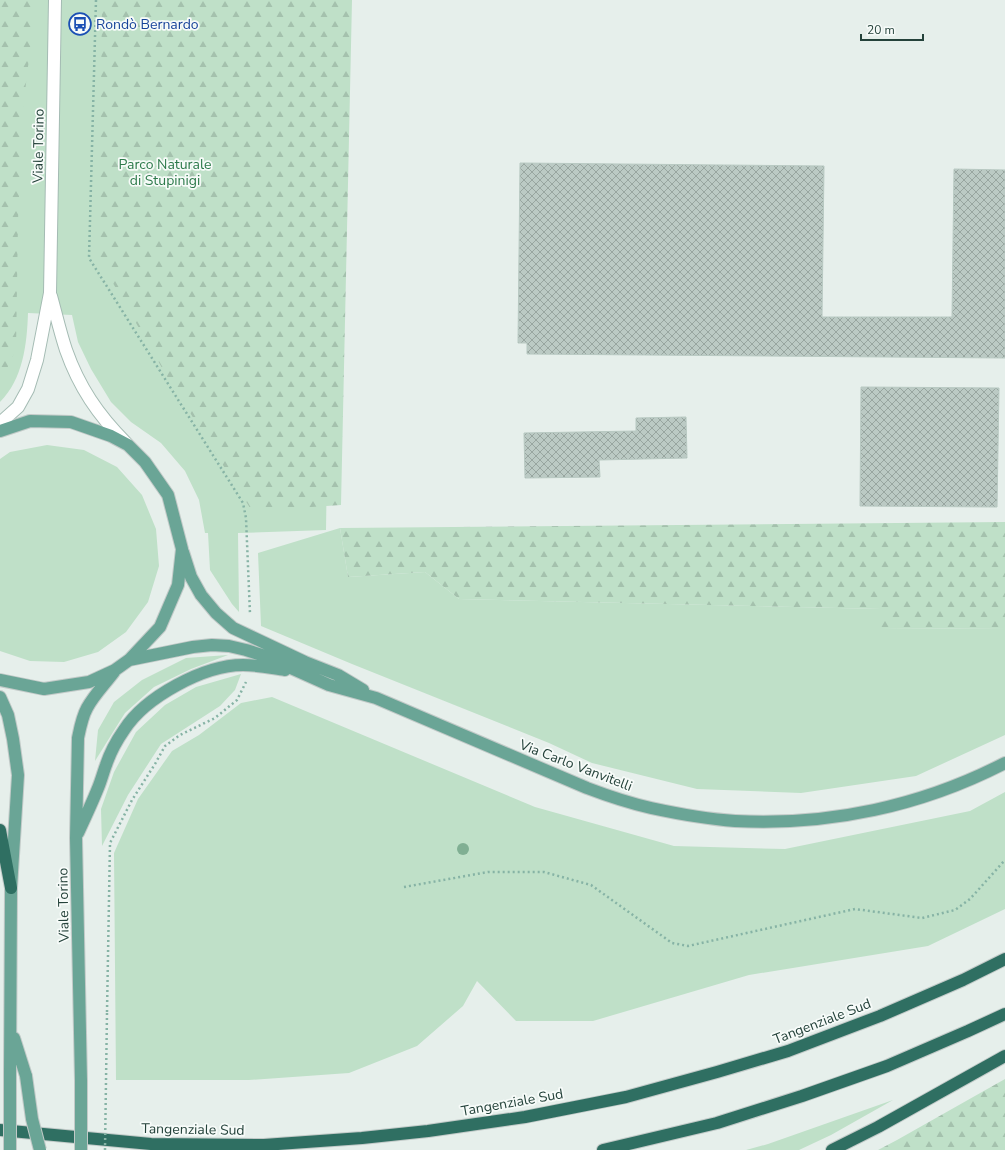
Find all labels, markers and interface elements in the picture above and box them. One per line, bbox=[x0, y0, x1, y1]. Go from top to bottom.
bus stop icon: Rondò Bernardo bbox=[67, 11, 93, 37]
place label: Rondò Bernardo bbox=[96, 15, 199, 34]
scale bar bbox=[861, 16, 923, 42]
text: 20 m bbox=[867, 22, 895, 38]
street label: Viale Torino bbox=[28, 108, 49, 184]
park label: Parco Naturale di Stupinigi bbox=[118, 155, 212, 190]
street label: Via Carlo Vanvitelli bbox=[516, 735, 635, 796]
street label: Viale Torino bbox=[53, 867, 74, 943]
street label: Tangenziale Sud bbox=[771, 994, 874, 1049]
street label: Tangenziale Sud bbox=[460, 1084, 565, 1121]
street label: Tangenziale Sud bbox=[141, 1119, 245, 1140]

